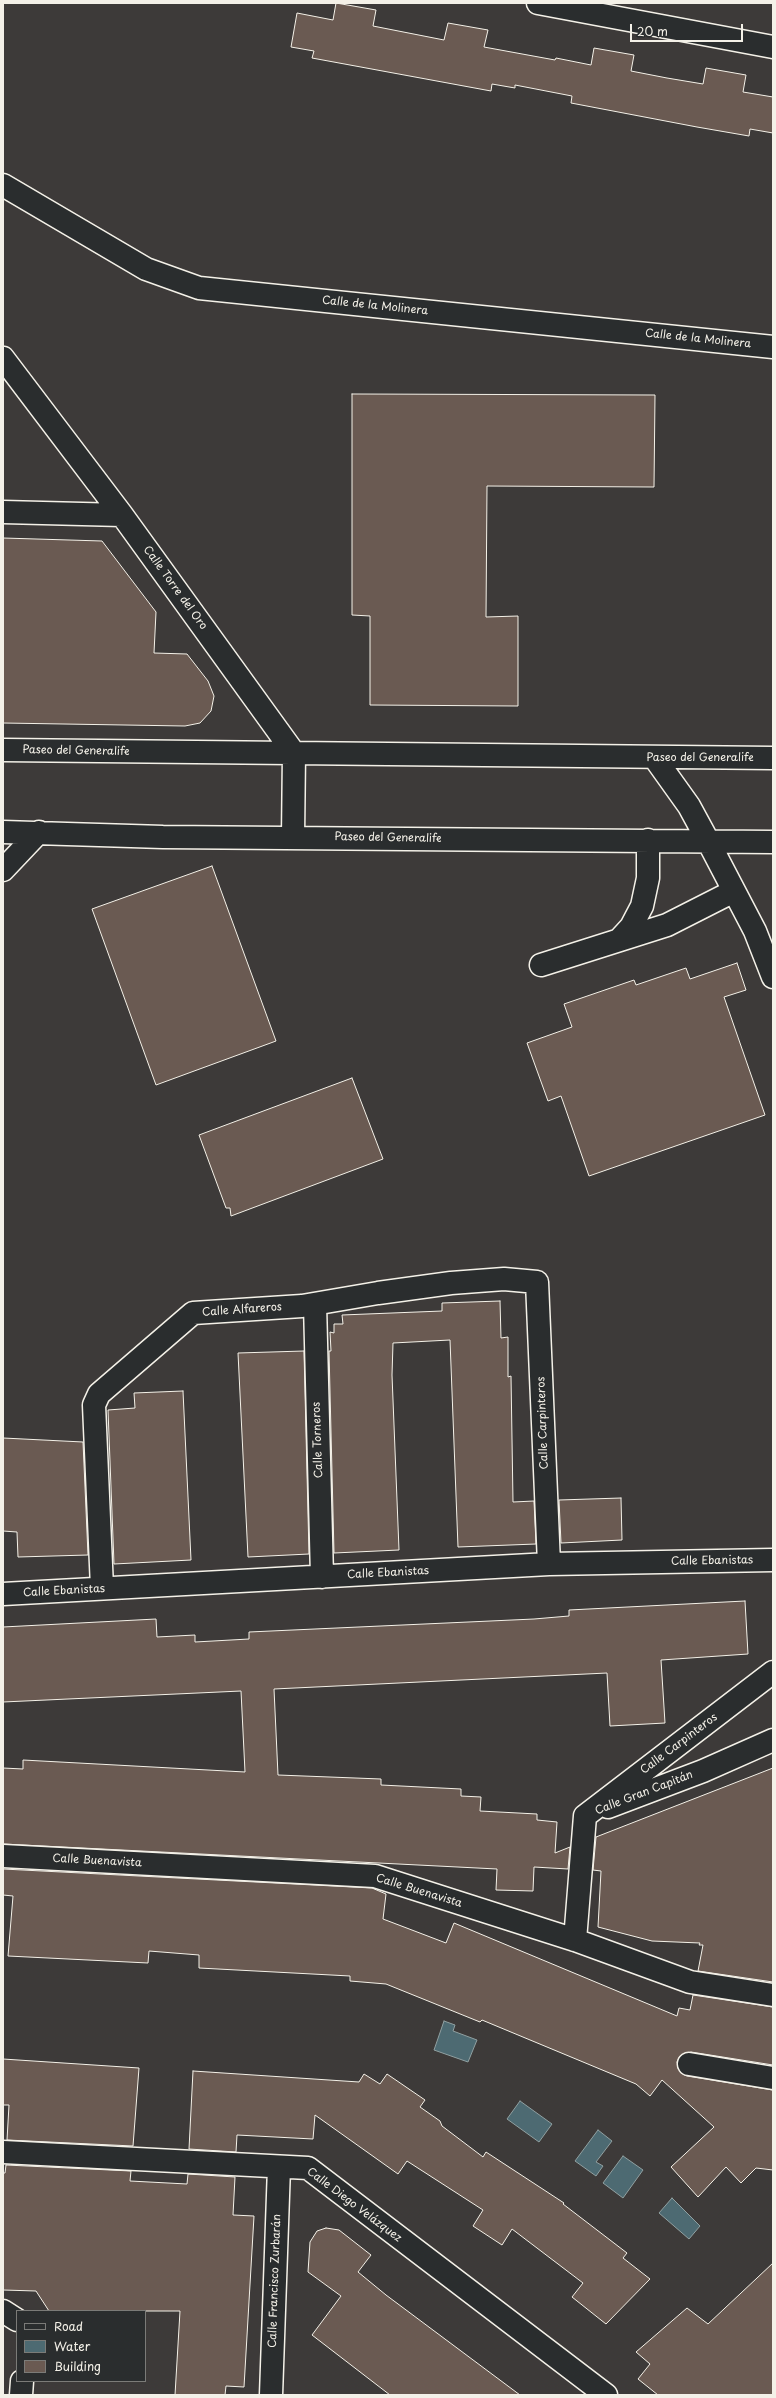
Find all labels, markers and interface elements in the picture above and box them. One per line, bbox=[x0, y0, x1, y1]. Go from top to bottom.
scale bar bbox=[632, 16, 745, 42]
text: 20 m bbox=[637, 22, 668, 40]
street label: Calle de la Molinera bbox=[321, 294, 429, 318]
street label: Calle de la Molinera bbox=[644, 327, 752, 351]
street label: Calle Torre del Oro bbox=[140, 544, 210, 632]
street label: Paseo del Generalife bbox=[22, 743, 130, 759]
street label: Paseo del Generalife bbox=[646, 751, 754, 765]
street label: Paseo del Generalife bbox=[334, 830, 442, 846]
street label: Calle Alfareros bbox=[202, 1301, 282, 1319]
street label: Calle Carpinteros bbox=[535, 1376, 551, 1470]
street label: Calle Torneros bbox=[310, 1402, 326, 1478]
street label: Calle Ebanistas bbox=[671, 1554, 753, 1568]
street label: Calle Ebanistas bbox=[347, 1564, 429, 1582]
street label: Calle Ebanistas bbox=[23, 1582, 105, 1600]
street label: Calle Carpinteros bbox=[638, 1711, 720, 1777]
street label: Calle Gran Capitán bbox=[593, 1768, 695, 1818]
street label: Calle Buenavista bbox=[52, 1852, 142, 1870]
street label: Calle Buenavista bbox=[374, 1872, 464, 1910]
street label: Calle Diego Velázquez bbox=[304, 2165, 404, 2245]
street label: Calle Francisco Zurbarán bbox=[266, 2214, 284, 2348]
legend bbox=[16, 2310, 146, 2382]
text: Road bbox=[54, 2317, 83, 2335]
text: Water bbox=[54, 2337, 90, 2355]
text: Building bbox=[54, 2357, 101, 2375]

